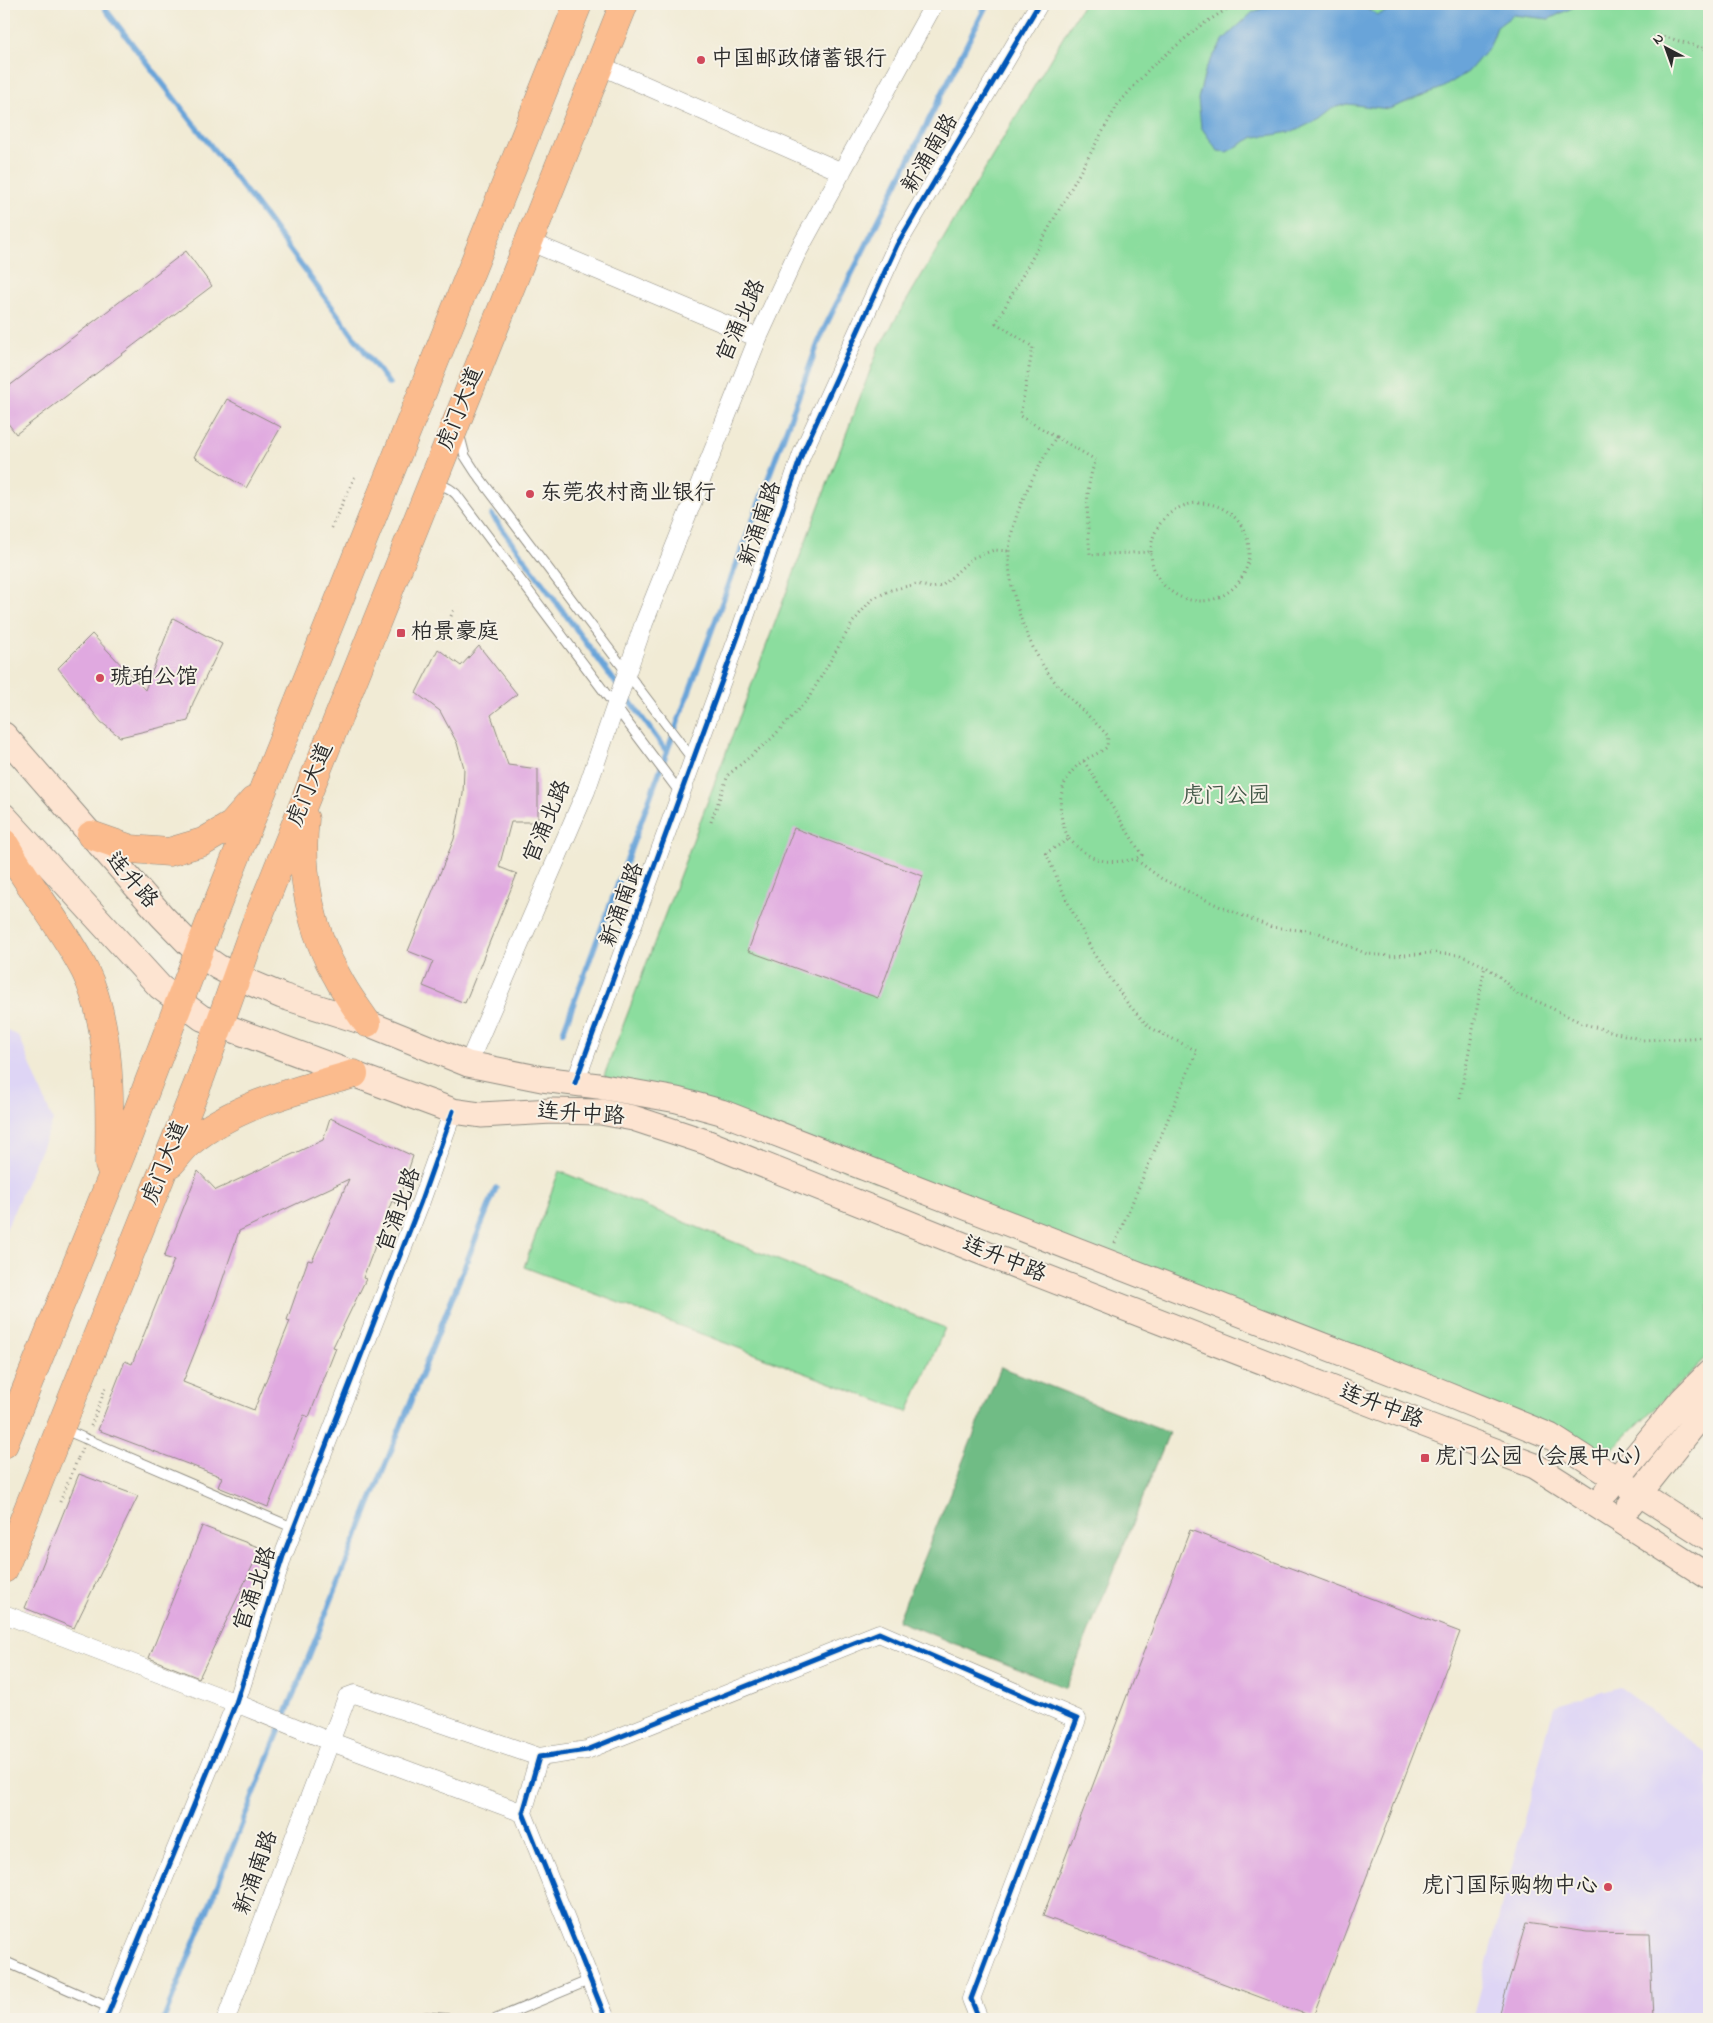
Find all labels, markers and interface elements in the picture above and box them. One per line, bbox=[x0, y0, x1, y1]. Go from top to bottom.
north arrow bbox=[1640, 22, 1690, 72]
text: N bbox=[1648, 28, 1669, 50]
place label: 中国邮政储蓄银行 bbox=[711, 44, 887, 76]
marker: 中国邮政储蓄银行 bbox=[695, 54, 707, 66]
street label: 新涌南路 bbox=[895, 108, 967, 200]
street label: 官涌北路 bbox=[709, 274, 775, 368]
street label: 虎门大道 bbox=[430, 362, 492, 456]
street label: 新涌南路 bbox=[732, 477, 790, 571]
place label: 东莞农村商业银行 bbox=[540, 478, 716, 510]
marker: 东莞农村商业银行 bbox=[524, 488, 536, 500]
place label: 柏景豪庭 bbox=[411, 617, 499, 649]
marker: 柏景豪庭 bbox=[395, 627, 407, 639]
place label: 琥珀公馆 bbox=[110, 662, 198, 694]
marker: 琥珀公馆 bbox=[94, 672, 106, 684]
street label: 虎门大道 bbox=[280, 738, 342, 832]
street label: 官涌北路 bbox=[516, 775, 580, 869]
park label: 虎门公园 bbox=[1182, 781, 1270, 813]
street label: 连升路 bbox=[97, 846, 165, 916]
street label: 新涌南路 bbox=[593, 858, 653, 952]
street label: 连升中路 bbox=[536, 1096, 626, 1134]
street label: 虎门大道 bbox=[135, 1116, 197, 1210]
street label: 官涌北路 bbox=[370, 1163, 430, 1257]
street label: 连升中路 bbox=[957, 1229, 1051, 1291]
street label: 连升中路 bbox=[1334, 1376, 1428, 1438]
place label: 虎门公园（会展中心） bbox=[1435, 1442, 1655, 1474]
marker: 虎门公园（会展中心） bbox=[1419, 1452, 1431, 1464]
street label: 官涌北路 bbox=[227, 1542, 285, 1636]
street label: 新涌南路 bbox=[227, 1826, 287, 1920]
place label: 虎门国际购物中心 bbox=[1422, 1871, 1598, 1903]
marker: 虎门国际购物中心 bbox=[1602, 1881, 1614, 1893]

